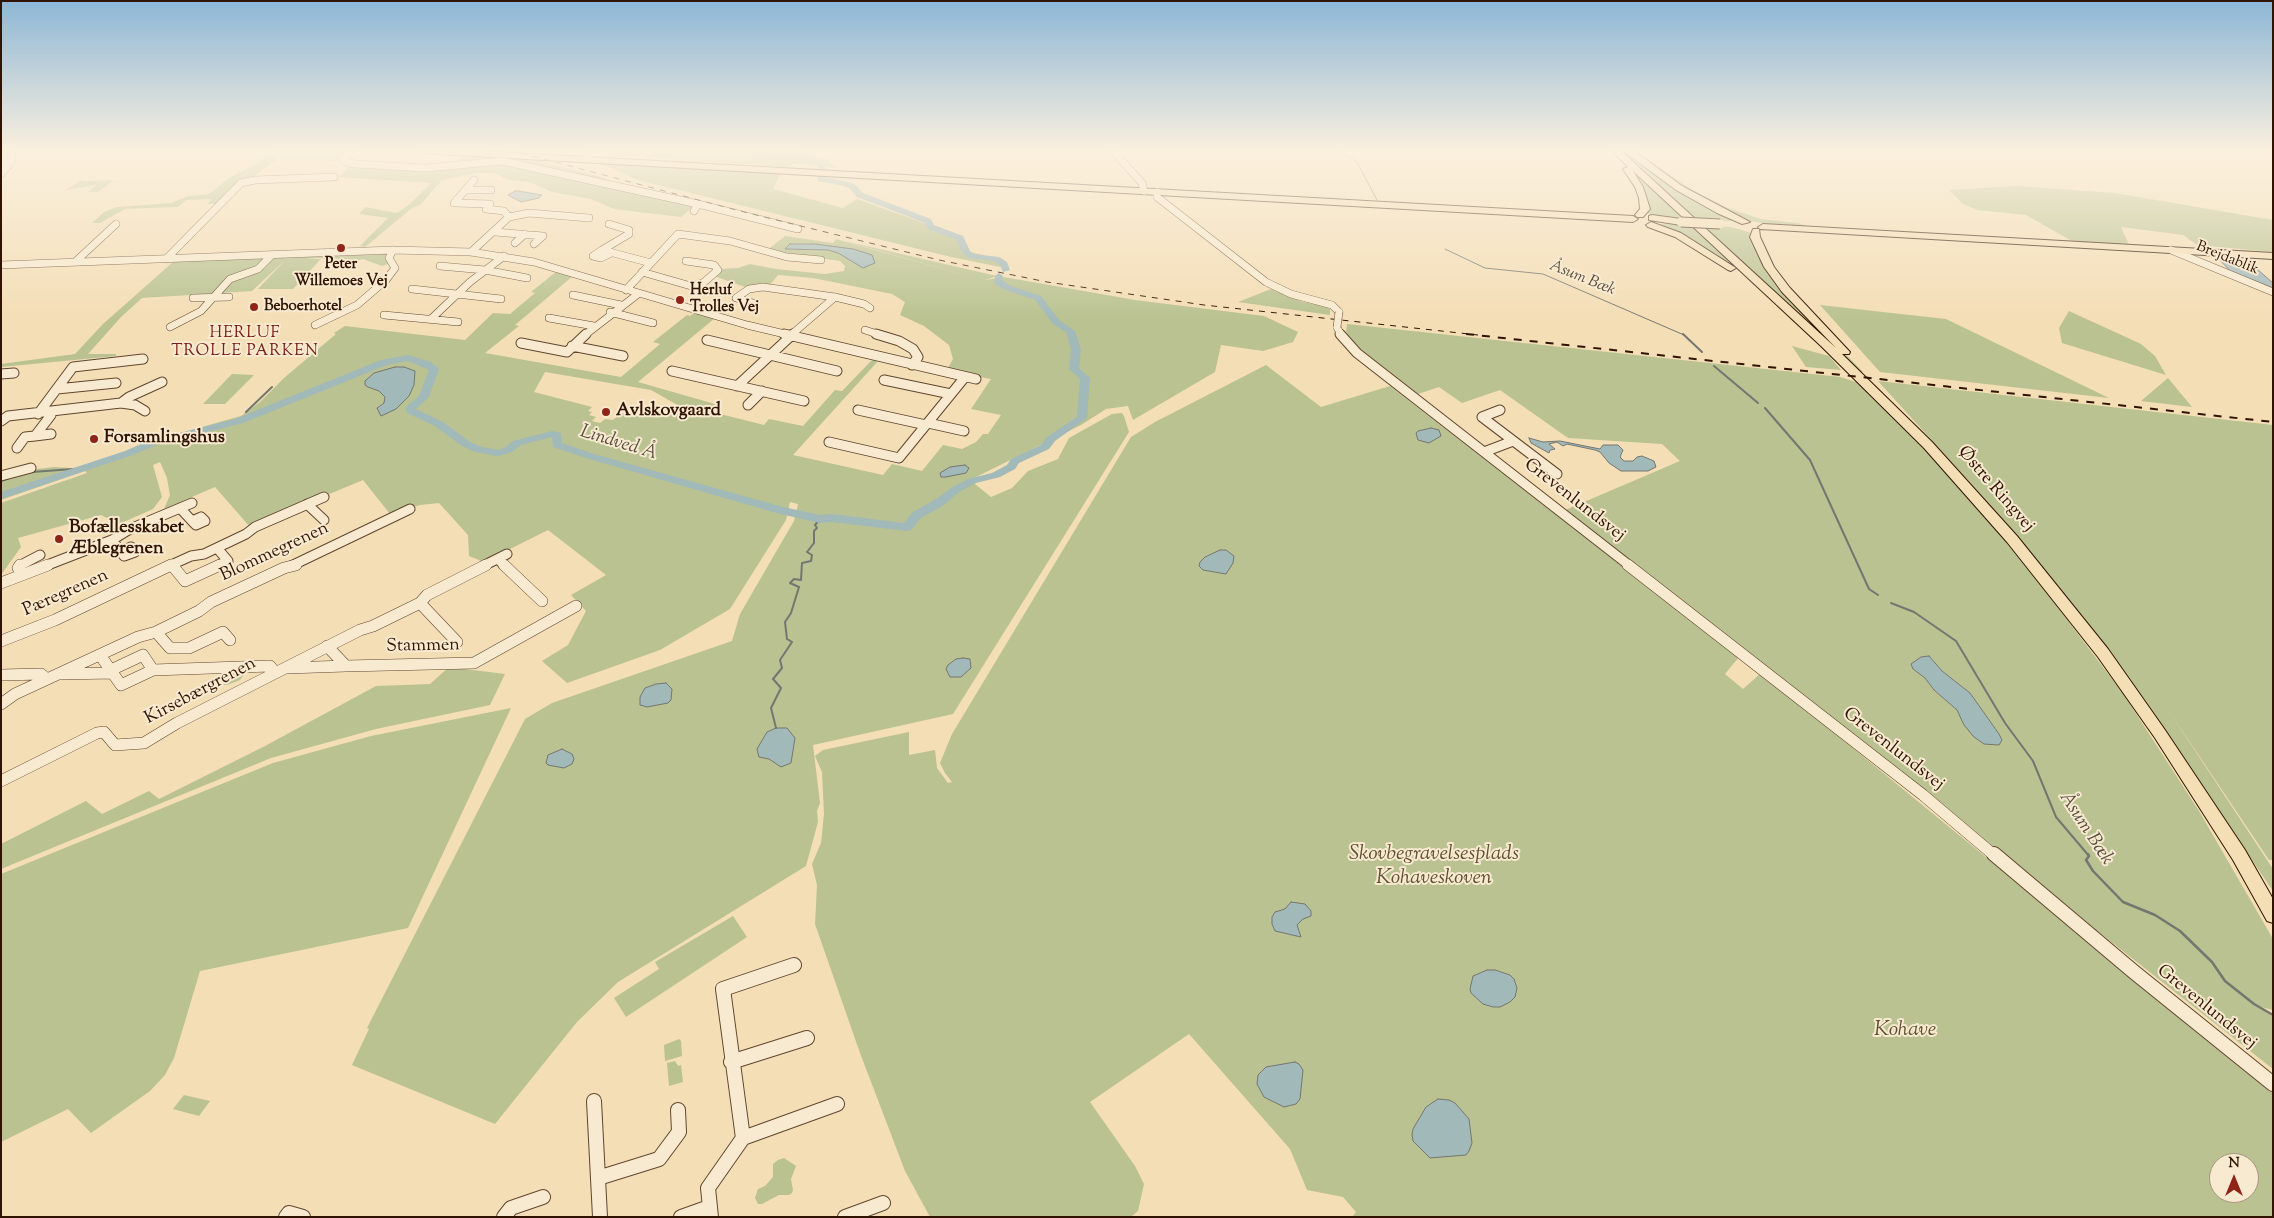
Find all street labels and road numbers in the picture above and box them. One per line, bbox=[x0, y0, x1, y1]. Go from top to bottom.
street label: Brejdablik bbox=[2193, 238, 2261, 280]
street label: Østre Ringvej bbox=[1952, 443, 2038, 537]
street label: Grevenlundsvej bbox=[1519, 455, 1629, 547]
street label: Blommegrenen bbox=[217, 518, 333, 588]
street label: Pæregrenen bbox=[20, 566, 112, 622]
street label: Stammen bbox=[386, 636, 460, 658]
street label: Kirsebærgrenen bbox=[142, 654, 260, 730]
street label: Grevenlundsvej bbox=[1838, 704, 1948, 796]
street label: Grevenlundsvej bbox=[2152, 961, 2260, 1055]

